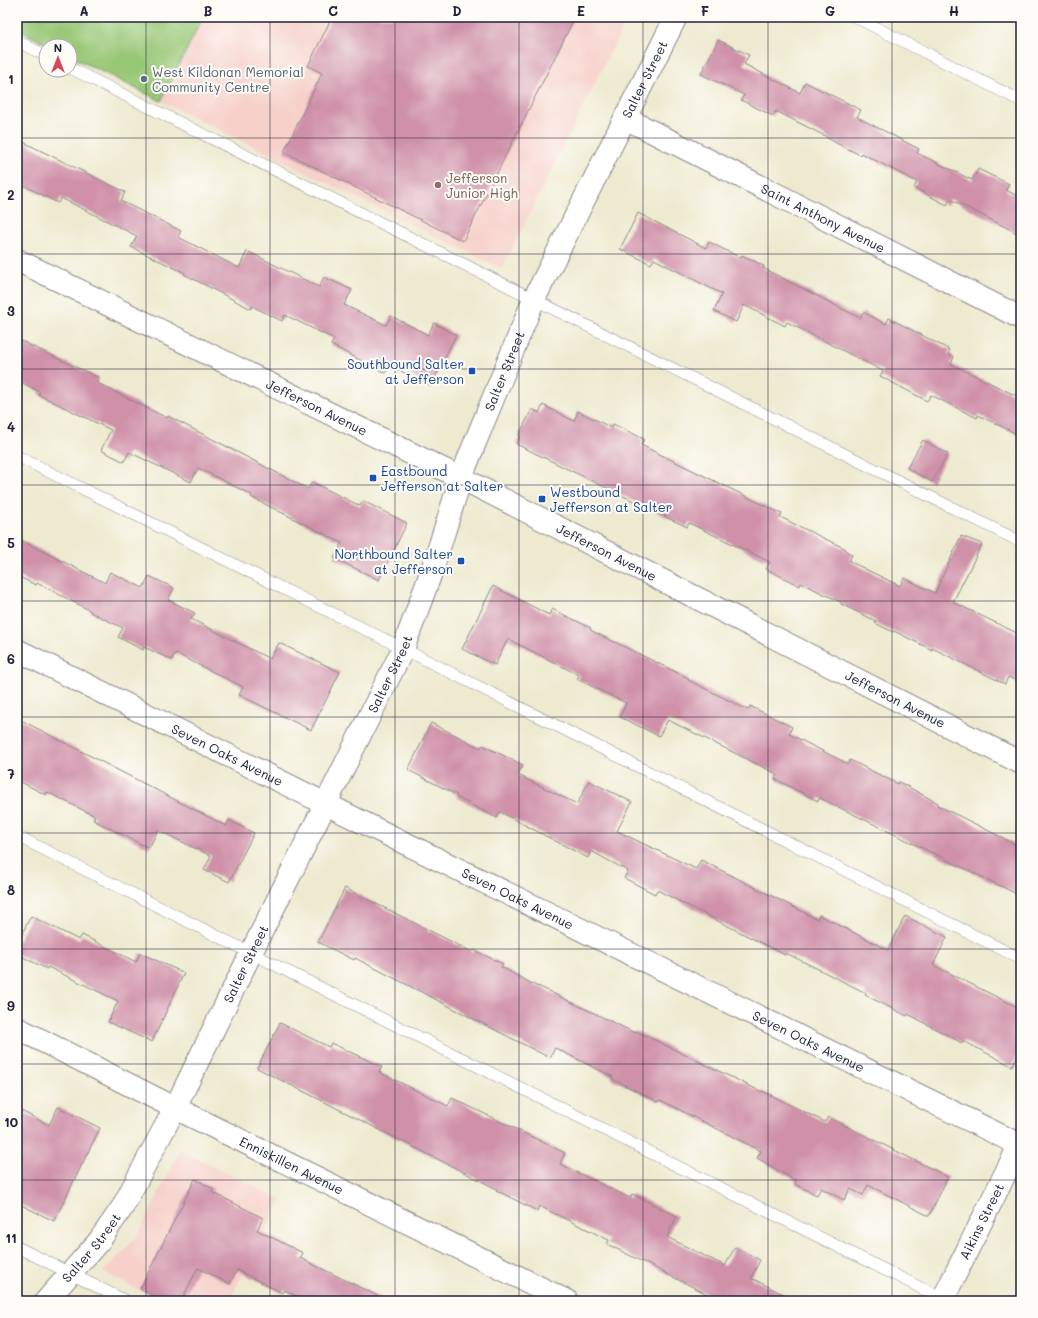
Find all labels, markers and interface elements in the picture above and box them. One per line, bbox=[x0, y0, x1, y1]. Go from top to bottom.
text: A bbox=[79, 2, 89, 19]
text: B bbox=[204, 2, 213, 19]
text: C bbox=[328, 2, 338, 19]
text: D bbox=[452, 2, 462, 19]
text: E bbox=[577, 2, 585, 19]
text: F bbox=[701, 2, 709, 19]
text: G bbox=[825, 2, 835, 19]
text: H bbox=[949, 2, 959, 19]
street label: Salter Street bbox=[618, 37, 671, 121]
north arrow bbox=[38, 38, 78, 78]
text: N bbox=[54, 40, 62, 55]
place label: West Kildonan Memorial Community Centre bbox=[152, 63, 304, 95]
text: 1 bbox=[8, 70, 14, 87]
marker: West Kildonan Memorial Community Centre bbox=[139, 74, 149, 84]
place label: Jefferson Junior High bbox=[446, 169, 518, 201]
street label: Saint Anthony Avenue bbox=[759, 179, 888, 256]
marker: Jefferson Junior High bbox=[433, 180, 443, 190]
text: 2 bbox=[7, 186, 15, 203]
text: 3 bbox=[7, 302, 15, 319]
street label: Salter Street bbox=[480, 328, 528, 413]
place label: Southbound Salter at Jefferson bbox=[347, 355, 464, 387]
marker: Southbound Salter at Jefferson bbox=[467, 366, 477, 376]
street label: Jefferson Avenue bbox=[264, 375, 370, 439]
text: 4 bbox=[7, 418, 15, 435]
place label: Eastbound Jefferson at Salter bbox=[381, 462, 503, 494]
marker: Eastbound Jefferson at Salter bbox=[368, 473, 378, 483]
place label: Westbound Jefferson at Salter bbox=[550, 483, 672, 515]
marker: Westbound Jefferson at Salter bbox=[537, 494, 547, 504]
street label: Jefferson Avenue bbox=[554, 519, 660, 584]
text: 5 bbox=[7, 534, 15, 551]
place label: Northbound Salter at Jefferson bbox=[334, 545, 453, 577]
marker: Northbound Salter at Jefferson bbox=[456, 556, 466, 566]
street label: Salter Street bbox=[364, 632, 416, 715]
text: 6 bbox=[7, 650, 15, 667]
street label: Jefferson Avenue bbox=[843, 666, 949, 731]
street label: Seven Oaks Avenue bbox=[169, 719, 286, 789]
text: 7 bbox=[7, 765, 15, 782]
street label: Seven Oaks Avenue bbox=[459, 863, 577, 933]
text: 8 bbox=[7, 881, 15, 898]
street label: Salter Street bbox=[219, 922, 272, 1005]
text: 9 bbox=[7, 997, 15, 1014]
street label: Seven Oaks Avenue bbox=[750, 1006, 868, 1075]
text: 10 bbox=[4, 1113, 18, 1130]
street label: Enniskillen Avenue bbox=[237, 1132, 347, 1198]
street label: Aikins Street bbox=[955, 1180, 1007, 1262]
street label: Salter Street bbox=[58, 1209, 124, 1286]
text: 11 bbox=[5, 1229, 17, 1246]

